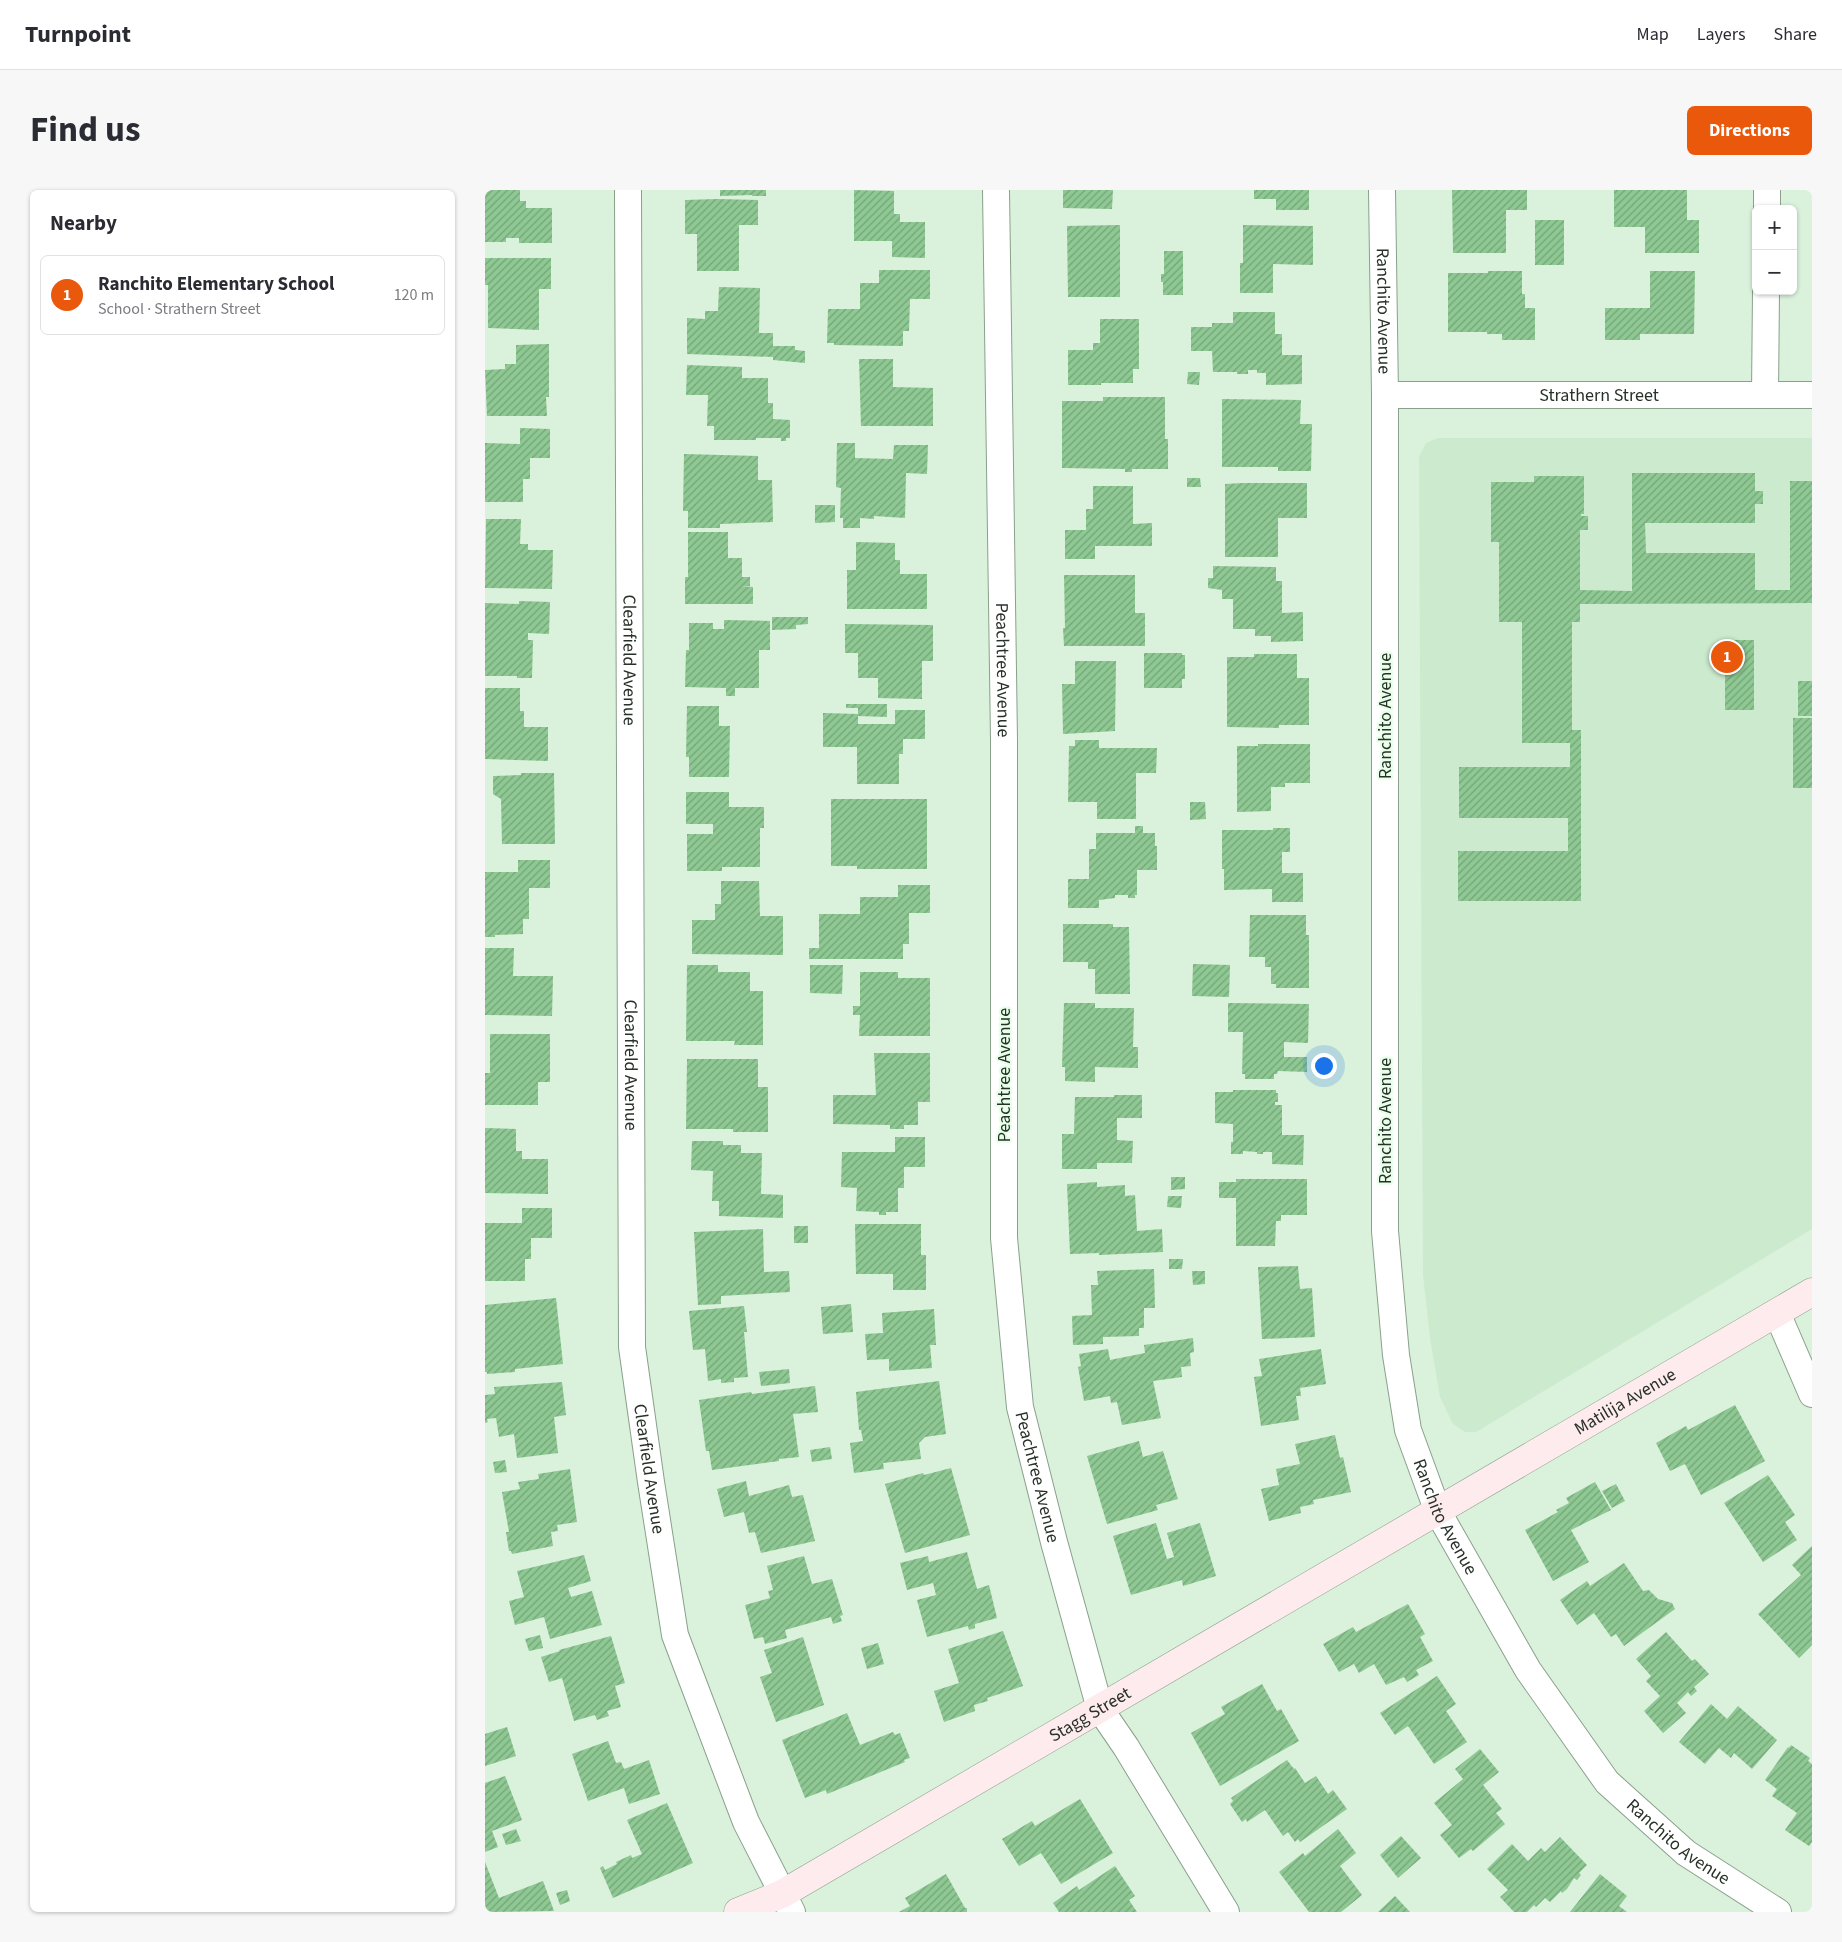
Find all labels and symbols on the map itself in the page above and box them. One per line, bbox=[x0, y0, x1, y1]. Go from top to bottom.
street label: Ranchito Avenue bbox=[1370, 248, 1397, 374]
street label: Strathern Street bbox=[1539, 383, 1659, 408]
street label: Clearfield Avenue bbox=[616, 594, 642, 726]
street label: Peachtree Avenue bbox=[989, 602, 1016, 738]
pin: 1 bbox=[1711, 638, 1743, 676]
street label: Ranchito Avenue bbox=[1373, 653, 1398, 779]
street label: Clearfield Avenue bbox=[618, 999, 643, 1131]
street label: Peachtree Avenue bbox=[992, 1008, 1017, 1142]
your location bbox=[1311, 1053, 1337, 1079]
street label: Ranchito Avenue bbox=[1373, 1058, 1398, 1184]
street label: Matilija Avenue bbox=[1570, 1362, 1681, 1441]
street label: Clearfield Avenue bbox=[627, 1402, 671, 1536]
street label: Peachtree Avenue bbox=[1009, 1409, 1066, 1546]
street label: Ranchito Avenue bbox=[1407, 1455, 1483, 1580]
street label: Stagg Street bbox=[1044, 1681, 1136, 1748]
street label: Ranchito Avenue bbox=[1621, 1793, 1735, 1891]

